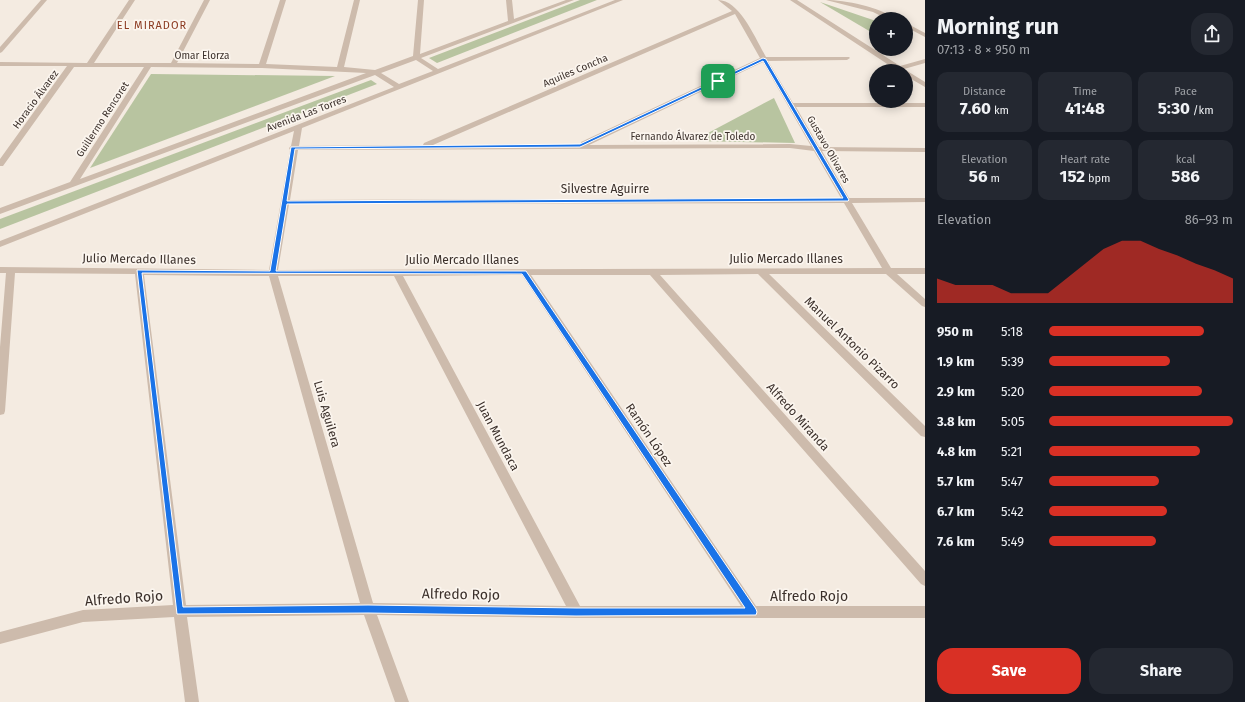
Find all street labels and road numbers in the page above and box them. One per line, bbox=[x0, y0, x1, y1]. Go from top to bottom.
street label: Omar Elorza bbox=[175, 50, 229, 62]
street label: Aquiles Concha bbox=[541, 52, 610, 90]
street label: Horacio Álvarez bbox=[9, 66, 62, 131]
street label: Guillermo Rencoret bbox=[74, 79, 132, 159]
street label: Avenida Las Torres bbox=[265, 93, 348, 135]
street label: Gustavo Olivares bbox=[804, 114, 852, 185]
street label: Fernando Álvarez de Toledo bbox=[631, 129, 756, 143]
street label: Silvestre Aguirre bbox=[561, 182, 649, 196]
street label: Julio Mercado Illanes bbox=[82, 251, 196, 267]
street label: Julio Mercado Illanes bbox=[729, 252, 843, 266]
street label: Julio Mercado Illanes bbox=[405, 253, 519, 267]
street label: Manuel Antonio Pizarro bbox=[802, 294, 902, 392]
street label: Luis Aguilera bbox=[311, 379, 343, 449]
street label: Alfredo Miranda bbox=[764, 380, 832, 454]
street label: Juan Mundaca bbox=[474, 399, 522, 473]
street label: Ramón López bbox=[623, 401, 675, 469]
street label: Alfredo Rojo bbox=[422, 585, 500, 604]
street label: Alfredo Rojo bbox=[84, 587, 164, 610]
street label: Alfredo Rojo bbox=[770, 588, 848, 605]

